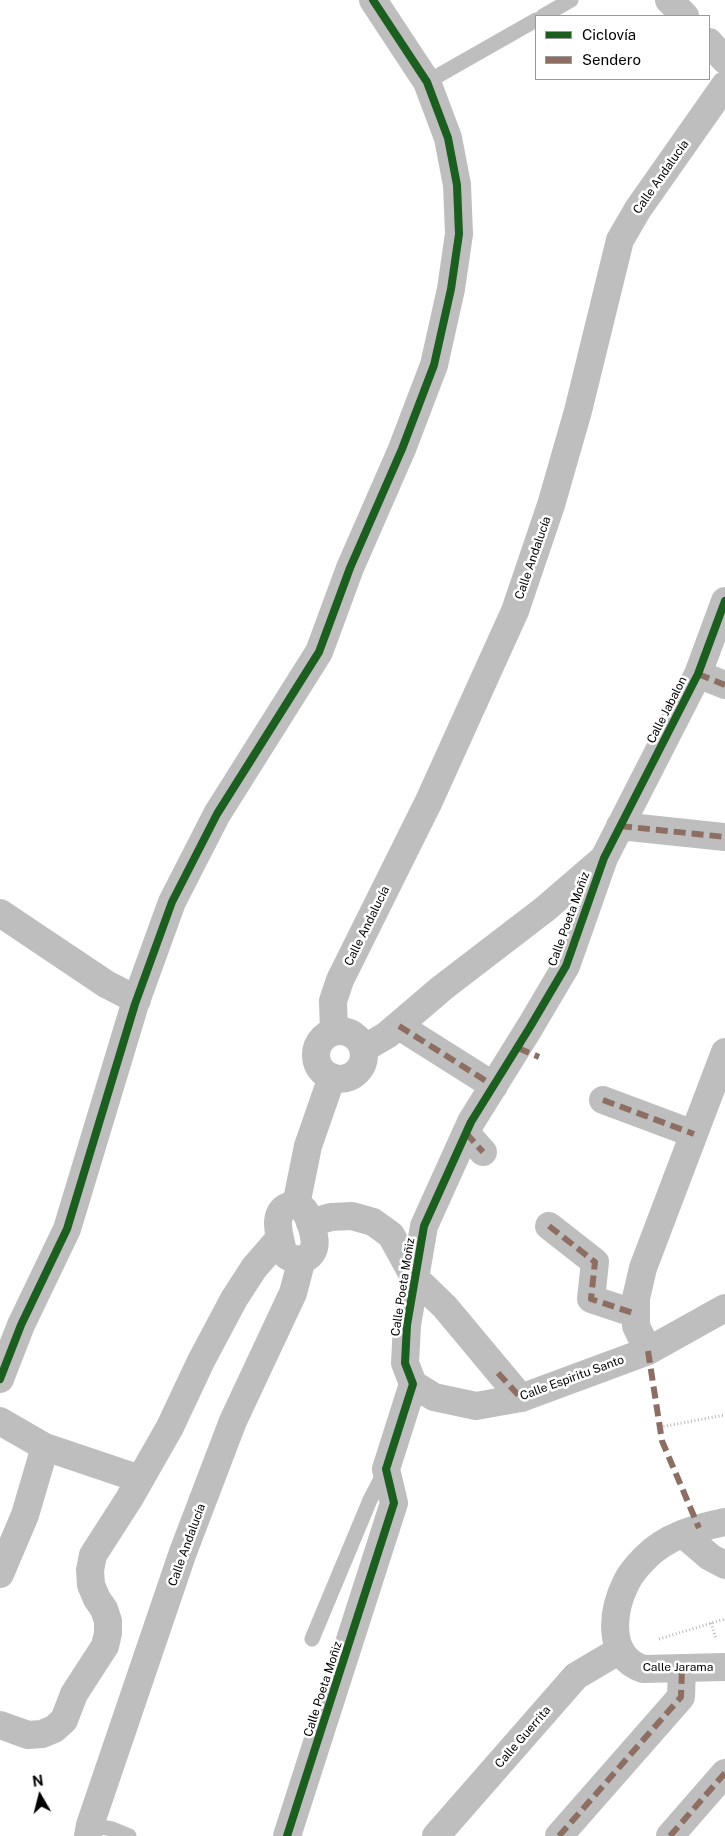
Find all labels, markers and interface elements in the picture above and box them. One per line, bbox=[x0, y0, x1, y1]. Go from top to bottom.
legend bbox=[535, 15, 710, 80]
text: Ciclovía bbox=[582, 26, 636, 43]
text: Sendero bbox=[582, 51, 641, 68]
street label: Calle Andalucía bbox=[630, 137, 692, 217]
street label: Calle Andalucía bbox=[512, 515, 554, 601]
street label: Calle Jabalon bbox=[644, 674, 690, 746]
street label: Calle Poeta Moñiz bbox=[545, 870, 593, 968]
street label: Calle Andalucía bbox=[341, 884, 393, 968]
street label: Calle Poeta Moñiz bbox=[388, 1237, 418, 1337]
street label: Calle Espiritu Santo bbox=[518, 1352, 626, 1404]
street label: Calle Andalucía bbox=[165, 1502, 209, 1588]
street label: Calle Poeta Moñiz bbox=[301, 1640, 345, 1738]
street label: Calle Jarama bbox=[643, 1660, 713, 1674]
street label: Calle Guerrita bbox=[492, 1703, 554, 1771]
north arrow bbox=[15, 1771, 65, 1821]
text: N bbox=[31, 1772, 44, 1790]

